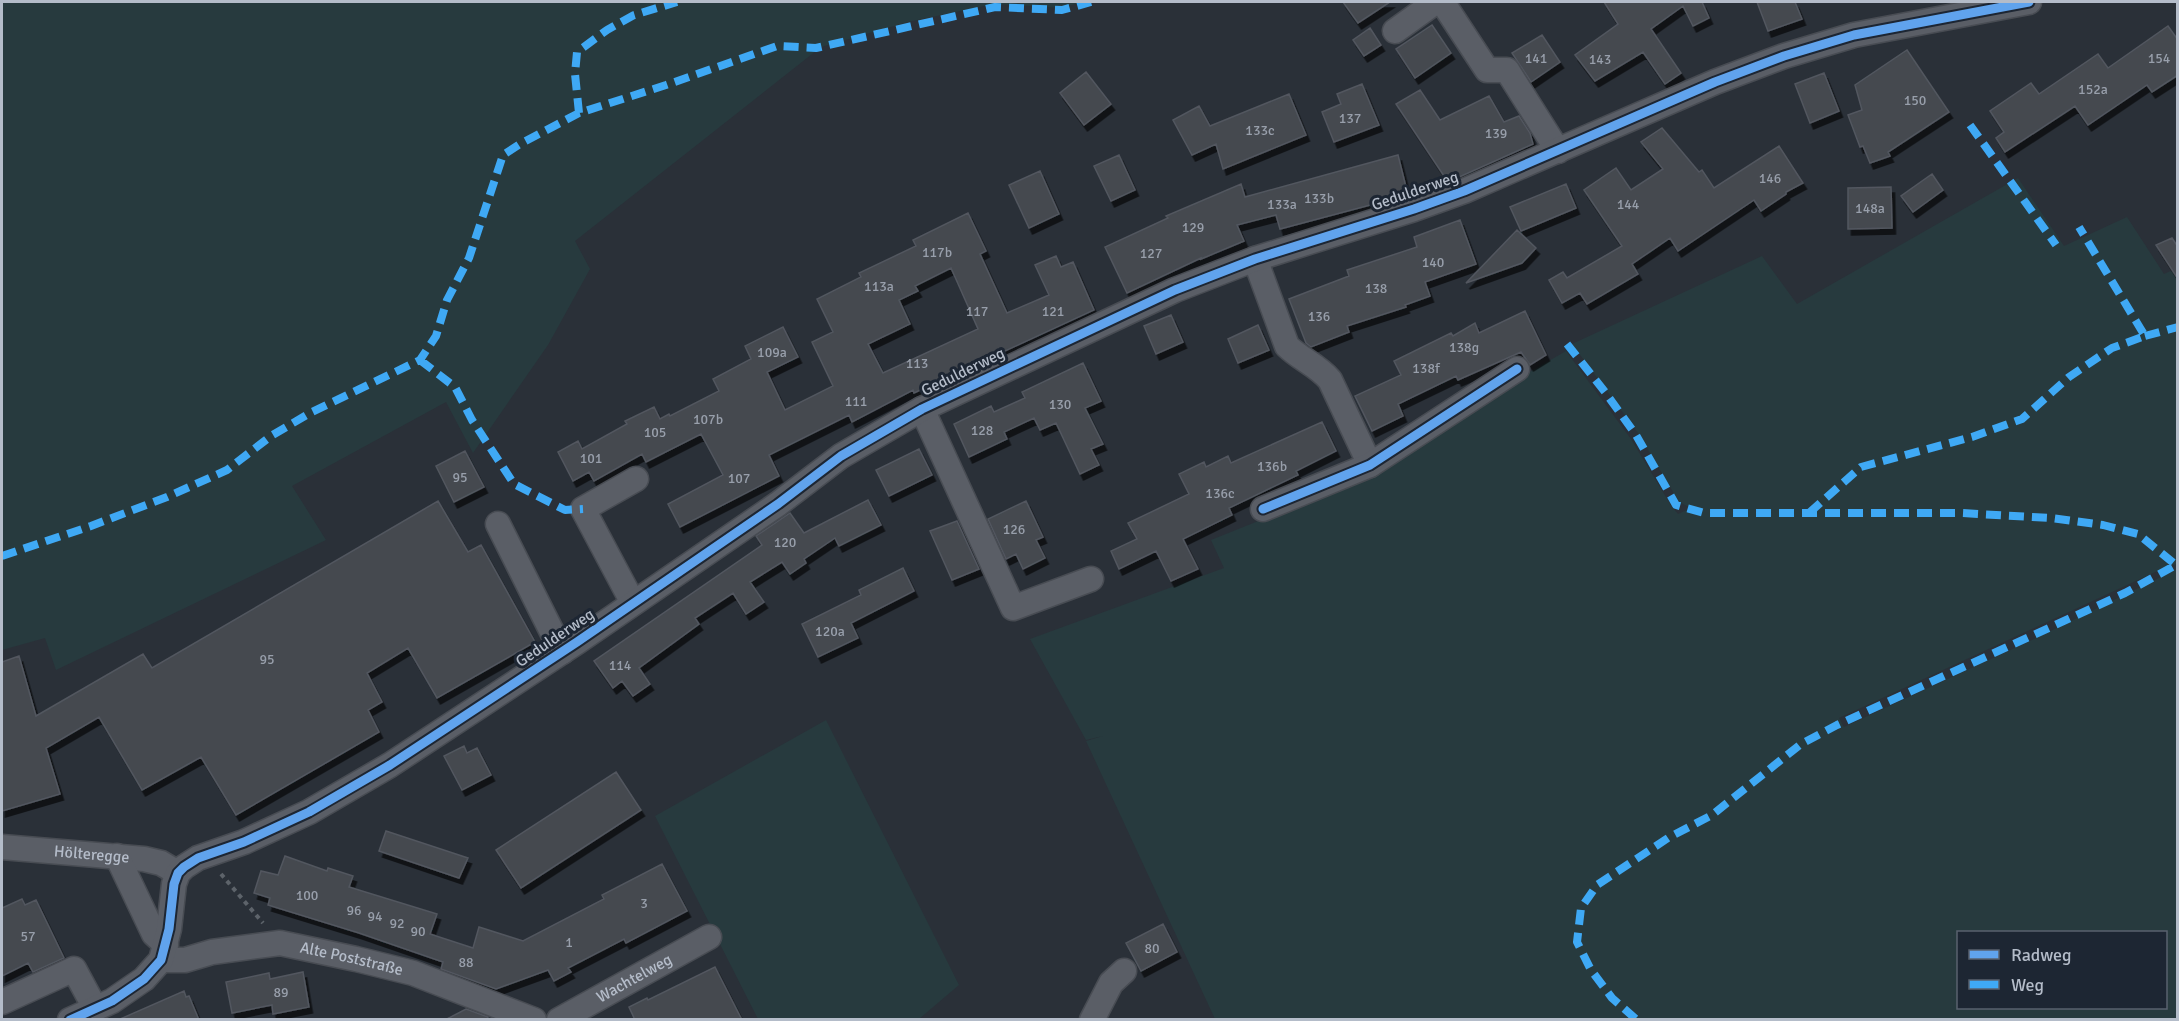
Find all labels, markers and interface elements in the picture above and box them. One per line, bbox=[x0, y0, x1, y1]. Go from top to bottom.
house number: 141 bbox=[1525, 50, 1547, 67]
house number: 154 bbox=[2148, 50, 2171, 67]
house number: 143 bbox=[1589, 51, 1611, 68]
house number: 152a bbox=[2078, 81, 2108, 98]
house number: 150 bbox=[1904, 92, 1926, 109]
house number: 137 bbox=[1339, 110, 1361, 127]
house number: 133c bbox=[1245, 122, 1275, 139]
house number: 139 bbox=[1485, 125, 1507, 142]
street label: Gedulderweg bbox=[1369, 167, 1461, 215]
house number: 146 bbox=[1759, 170, 1781, 187]
house number: 133b bbox=[1304, 190, 1334, 207]
house number: 133a bbox=[1267, 196, 1297, 213]
house number: 144 bbox=[1617, 196, 1640, 213]
house number: 148a bbox=[1855, 200, 1885, 217]
house number: 129 bbox=[1182, 219, 1204, 236]
house number: 117b bbox=[922, 244, 952, 261]
house number: 127 bbox=[1140, 245, 1162, 262]
house number: 140 bbox=[1422, 254, 1444, 271]
house number: 113a bbox=[864, 278, 894, 295]
house number: 138 bbox=[1365, 280, 1387, 297]
house number: 117 bbox=[966, 303, 988, 320]
house number: 121 bbox=[1042, 303, 1064, 320]
house number: 136 bbox=[1308, 308, 1330, 325]
house number: 138g bbox=[1449, 339, 1479, 356]
street label: Gedulderweg bbox=[918, 343, 1008, 401]
house number: 109a bbox=[757, 344, 787, 361]
house number: 113 bbox=[906, 355, 928, 372]
house number: 138f bbox=[1412, 360, 1441, 377]
house number: 111 bbox=[845, 393, 867, 410]
house number: 130 bbox=[1049, 396, 1071, 413]
house number: 107b bbox=[693, 411, 723, 428]
house number: 128 bbox=[971, 422, 993, 439]
house number: 105 bbox=[644, 424, 666, 441]
house number: 101 bbox=[580, 450, 602, 467]
house number: 136b bbox=[1257, 458, 1287, 475]
house number: 95 bbox=[452, 469, 468, 486]
house number: 107 bbox=[728, 470, 750, 487]
house number: 136c bbox=[1205, 485, 1235, 502]
house number: 126 bbox=[1003, 521, 1025, 538]
house number: 120 bbox=[774, 534, 796, 551]
street label: Gedulderweg bbox=[512, 604, 598, 672]
house number: 120a bbox=[815, 623, 845, 640]
house number: 95 bbox=[259, 651, 275, 668]
house number: 114 bbox=[609, 657, 632, 674]
street label: Hölteregge bbox=[53, 841, 130, 868]
house number: 100 bbox=[296, 887, 318, 904]
house number: 3 bbox=[640, 895, 648, 912]
house number: 96 bbox=[346, 902, 362, 919]
house number: 94 bbox=[367, 908, 383, 925]
house number: 92 bbox=[389, 915, 405, 932]
house number: 90 bbox=[410, 923, 426, 940]
house number: 57 bbox=[20, 928, 36, 945]
legend bbox=[1957, 931, 2167, 1009]
house number: 1 bbox=[565, 934, 573, 951]
street label: Alte Poststraße bbox=[298, 937, 405, 980]
house number: 80 bbox=[1144, 940, 1160, 957]
text: Radweg bbox=[2011, 944, 2072, 966]
street label: Wachtelweg bbox=[593, 949, 676, 1007]
house number: 88 bbox=[458, 954, 474, 971]
text: Weg bbox=[2011, 974, 2044, 996]
house number: 89 bbox=[273, 984, 289, 1001]

